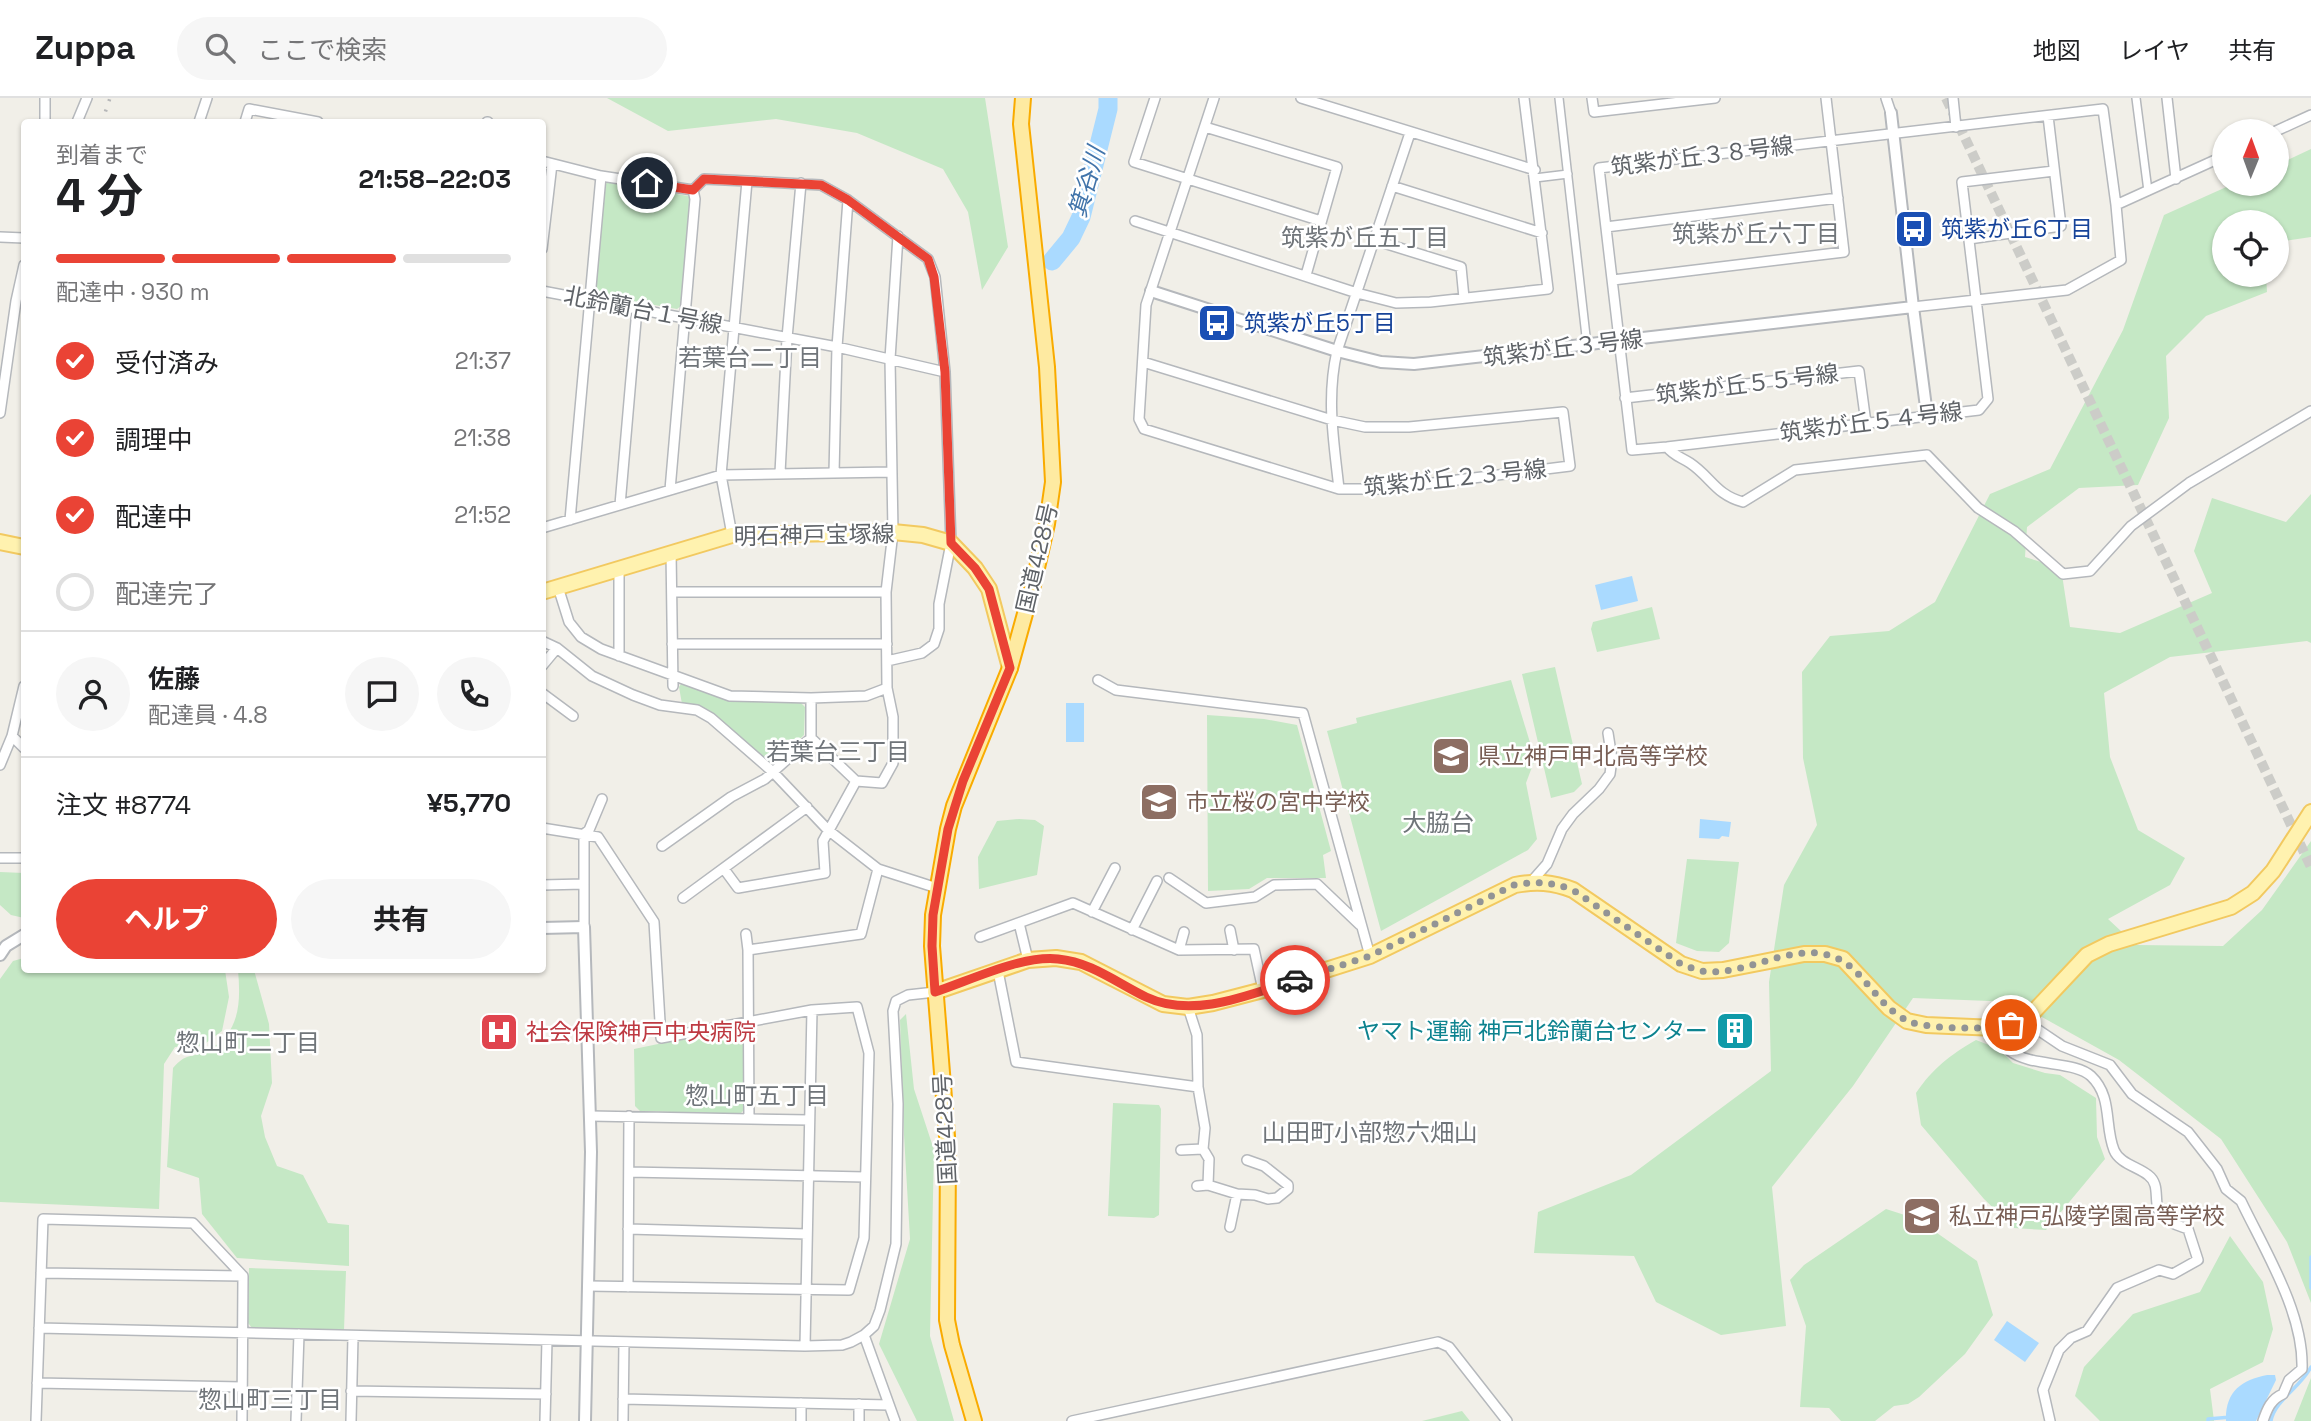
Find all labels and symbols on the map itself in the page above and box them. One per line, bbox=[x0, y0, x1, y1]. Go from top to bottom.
north arrow bbox=[2212, 119, 2289, 196]
street label: 筑紫が丘３８号線 bbox=[1609, 130, 1795, 182]
water label: 箕谷川 bbox=[1062, 140, 1112, 221]
pin bbox=[617, 153, 677, 213]
bus stop icon: 筑紫が丘6丁目 bbox=[1893, 208, 1935, 250]
place label: 筑紫が丘6丁目 bbox=[1941, 214, 2093, 244]
district label: 筑紫が丘六丁目 bbox=[1672, 218, 1840, 249]
district label: 筑紫が丘五丁目 bbox=[1281, 222, 1449, 253]
street label: 北鈴蘭台１号線 bbox=[561, 280, 725, 340]
bus stop icon: 筑紫が丘5丁目 bbox=[1196, 302, 1238, 344]
place label: 筑紫が丘5丁目 bbox=[1244, 308, 1396, 338]
street label: 筑紫が丘３号線 bbox=[1481, 323, 1645, 373]
district label: 若葉台二丁目 bbox=[678, 342, 822, 373]
street label: 筑紫が丘５５号線 bbox=[1654, 358, 1840, 410]
street label: 筑紫が丘５４号線 bbox=[1778, 396, 1964, 448]
street label: 筑紫が丘２３号線 bbox=[1362, 453, 1548, 503]
street label: 国道428号 bbox=[1010, 500, 1064, 616]
street label: 明石神戸宝塚線 bbox=[733, 519, 895, 551]
school or university icon: 県立神戸甲北高等学校 bbox=[1430, 735, 1472, 777]
district label: 若葉台三丁目 bbox=[766, 736, 910, 767]
place label: 県立神戸甲北高等学校 bbox=[1478, 741, 1708, 771]
school or university icon: 市立桜の宮中学校 bbox=[1138, 781, 1180, 823]
place label: 市立桜の宮中学校 bbox=[1186, 787, 1370, 817]
district label: 大脇台 bbox=[1402, 807, 1474, 838]
courier bbox=[1260, 945, 1330, 1015]
pin bbox=[1981, 995, 2041, 1055]
building icon: ヤマト運輸 神戸北鈴蘭台センター bbox=[1714, 1010, 1756, 1052]
hospital icon: 社会保険神戸中央病院 bbox=[478, 1011, 520, 1053]
place label: ヤマト運輸 神戸北鈴蘭台センター bbox=[1357, 1016, 1708, 1046]
place label: 社会保険神戸中央病院 bbox=[526, 1017, 756, 1047]
district label: 惣山町二丁目 bbox=[176, 1027, 320, 1058]
street label: 国道428号 bbox=[927, 1073, 963, 1185]
district label: 惣山町五丁目 bbox=[685, 1080, 829, 1111]
district label: 山田町小部惣六畑山 bbox=[1262, 1117, 1478, 1148]
school or university icon: 私立神戸弘陵学園高等学校 bbox=[1901, 1195, 1943, 1237]
place label: 私立神戸弘陵学園高等学校 bbox=[1949, 1201, 2225, 1231]
district label: 惣山町三丁目 bbox=[198, 1384, 342, 1415]

